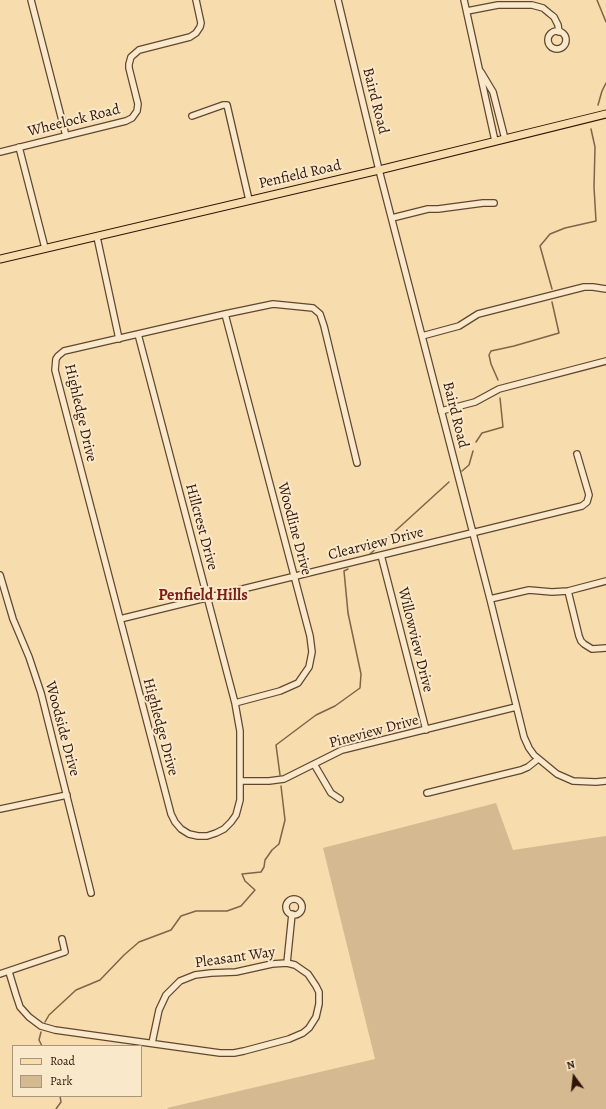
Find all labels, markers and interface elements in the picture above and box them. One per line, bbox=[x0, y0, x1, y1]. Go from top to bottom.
street label: Baird Road bbox=[358, 66, 392, 136]
street label: Wheelock Road bbox=[26, 101, 122, 141]
street label: Penfield Road bbox=[257, 157, 343, 193]
street label: Highledge Drive bbox=[60, 362, 100, 464]
street label: Baird Road bbox=[438, 380, 472, 450]
street label: Woodline Drive bbox=[273, 481, 315, 577]
street label: Hillcrest Drive bbox=[181, 482, 221, 572]
street label: Clearview Drive bbox=[326, 523, 426, 565]
district label: Penfield Hills bbox=[158, 586, 248, 606]
street label: Willowview Drive bbox=[393, 586, 437, 694]
street label: Highledge Drive bbox=[138, 676, 182, 778]
street label: Woodside Drive bbox=[41, 680, 83, 778]
street label: Pineview Drive bbox=[327, 711, 421, 753]
street label: Pleasant Way bbox=[194, 943, 276, 973]
legend bbox=[12, 1045, 142, 1097]
text: Road bbox=[50, 1053, 75, 1069]
north arrow bbox=[554, 1057, 594, 1097]
text: N bbox=[565, 1057, 577, 1073]
text: Park bbox=[50, 1073, 73, 1089]

